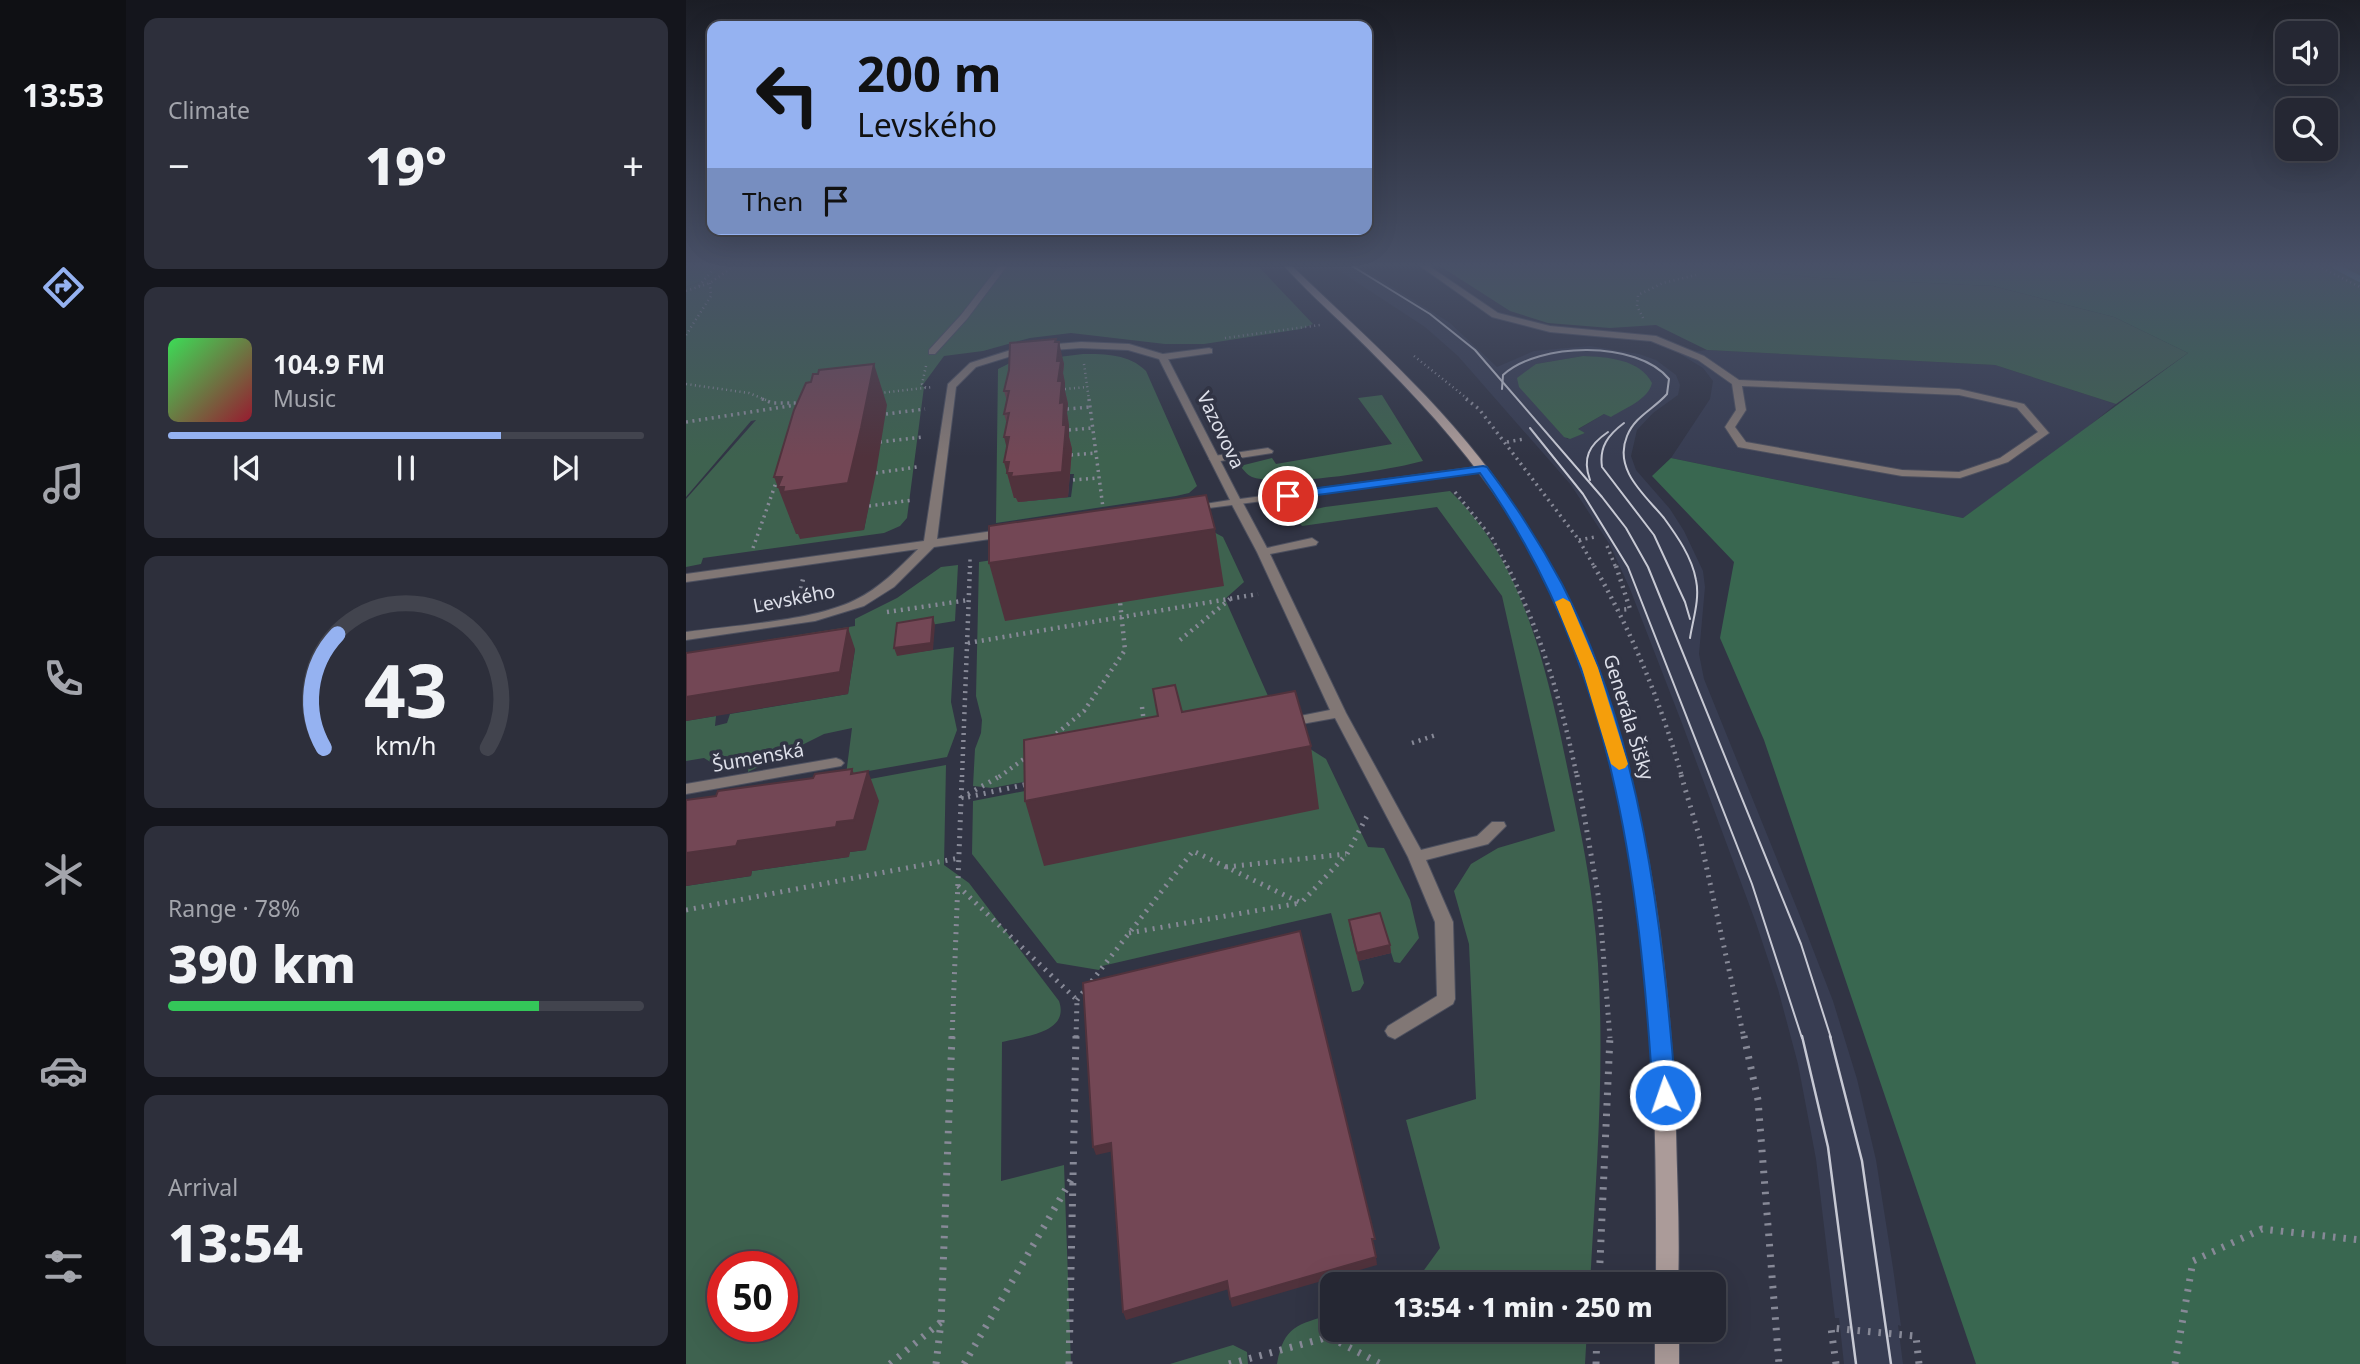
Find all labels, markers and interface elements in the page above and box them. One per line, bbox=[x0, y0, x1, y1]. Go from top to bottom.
map controls bbox=[2275, 21, 2338, 161]
button: sound bbox=[2275, 21, 2338, 84]
text: 200 m bbox=[857, 40, 1002, 106]
icon: left bbox=[742, 49, 833, 140]
text: 13:53 bbox=[22, 73, 104, 116]
text: Climate bbox=[168, 94, 250, 126]
button: search bbox=[2275, 98, 2338, 161]
text: Levského bbox=[857, 103, 997, 146]
text: 19° bbox=[365, 129, 447, 200]
text: − bbox=[168, 139, 190, 191]
text: + bbox=[622, 139, 644, 191]
icon: arrive bbox=[817, 182, 855, 220]
text: Then bbox=[742, 183, 803, 219]
icon: directions bbox=[39, 263, 88, 312]
text: 104.9 FM bbox=[273, 346, 385, 382]
text: Music bbox=[273, 382, 336, 414]
street label: Vazovova bbox=[1191, 387, 1251, 473]
icon: previous bbox=[228, 449, 266, 487]
icon: pause bbox=[387, 449, 425, 487]
icon: next bbox=[546, 449, 584, 487]
icon: music bbox=[39, 459, 88, 508]
pin bbox=[1258, 466, 1318, 526]
icon: arrive bbox=[1269, 477, 1307, 515]
street label: Levského bbox=[751, 577, 837, 619]
text: 43 bbox=[364, 640, 448, 739]
street label: Generála Šišky bbox=[1598, 651, 1661, 783]
icon: phone bbox=[39, 654, 88, 703]
text: km/h bbox=[375, 728, 437, 762]
street label: Šumenská bbox=[710, 736, 806, 778]
icon: climate bbox=[39, 850, 88, 899]
text: Range · 78% bbox=[168, 892, 300, 924]
text: 390 km bbox=[168, 927, 356, 998]
icon: car bbox=[39, 1046, 88, 1095]
position arrow bbox=[1628, 1058, 1702, 1132]
text: Arrival bbox=[168, 1171, 238, 1203]
text: 13:54 bbox=[168, 1206, 303, 1277]
icon: filters bbox=[39, 1242, 88, 1291]
speed limit sign: 50 bbox=[707, 1251, 798, 1342]
text: 13:54 · 1 min · 250 m bbox=[1393, 1289, 1653, 1325]

